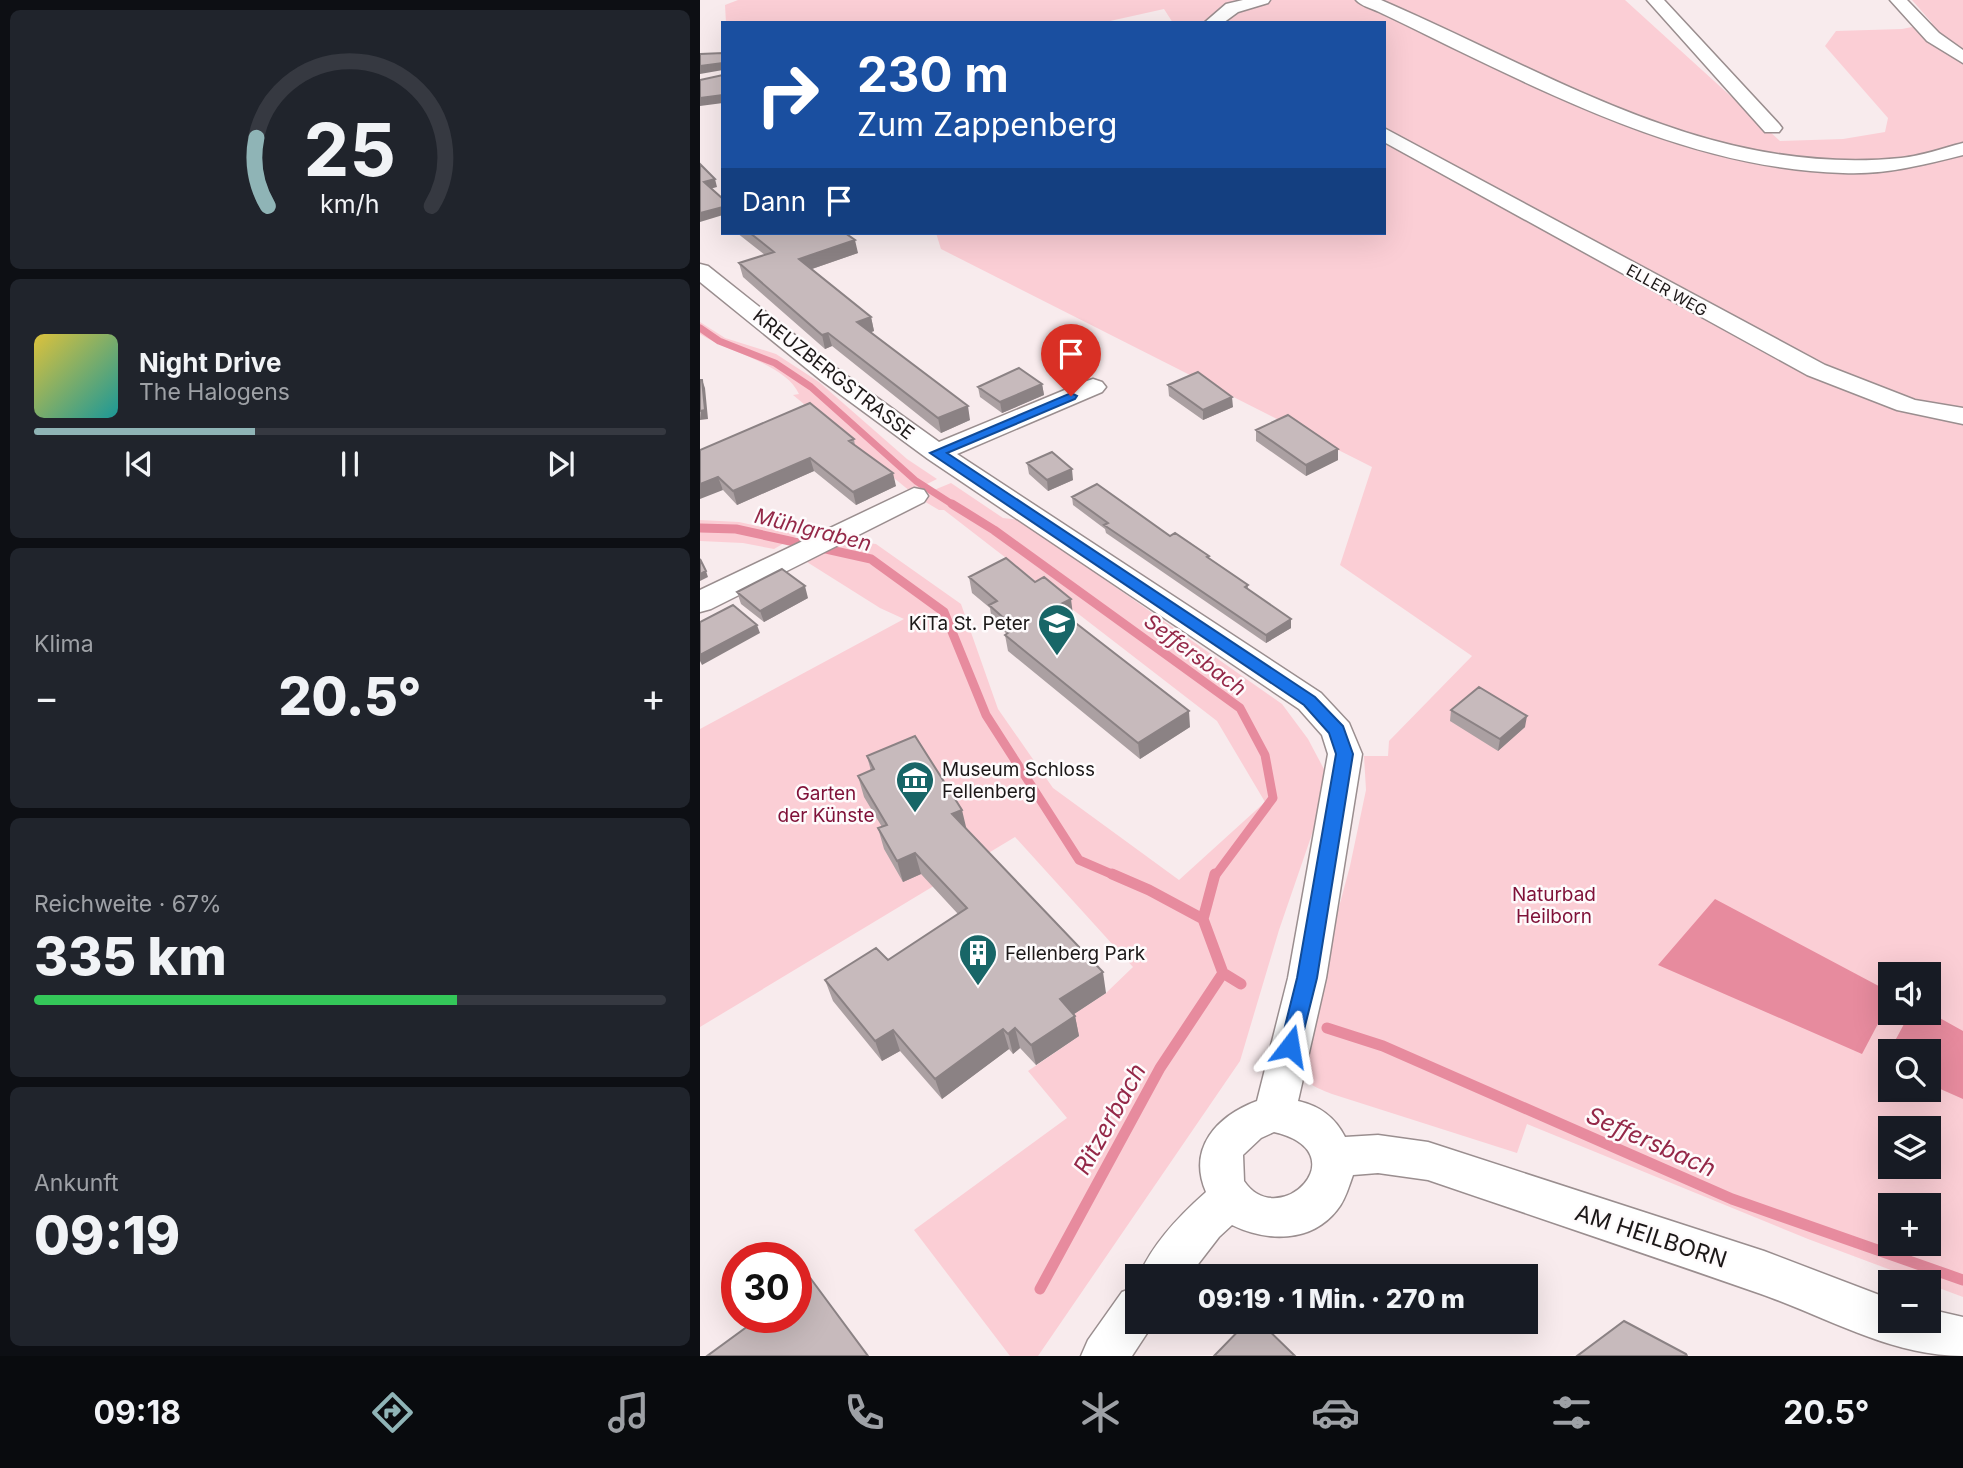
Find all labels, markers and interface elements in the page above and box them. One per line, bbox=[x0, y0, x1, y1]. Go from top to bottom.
text: 230 m bbox=[857, 45, 1009, 104]
icon: right bbox=[742, 49, 833, 140]
text: 25 bbox=[304, 105, 396, 194]
text: Zum Zappenberg bbox=[857, 105, 1117, 144]
icon: arrive bbox=[820, 182, 858, 220]
text: Dann bbox=[742, 186, 806, 217]
text: km/h bbox=[320, 188, 380, 218]
street label: ELLER WEG bbox=[1623, 260, 1711, 320]
street label: KREUZBERGSTRASSE bbox=[748, 304, 919, 445]
pin bbox=[1041, 324, 1101, 396]
icon: arrive bbox=[1052, 335, 1090, 373]
text: Night Drive bbox=[139, 347, 281, 378]
text: The Halogens bbox=[139, 378, 290, 406]
icon: previous bbox=[120, 445, 158, 483]
icon: pause bbox=[331, 445, 369, 483]
icon: next bbox=[542, 445, 580, 483]
water label: Mühlgraben bbox=[752, 503, 874, 556]
school or university icon: KiTa St. Peter bbox=[1036, 602, 1078, 657]
water label: Seffersbach bbox=[1139, 608, 1251, 701]
place label: KiTa St. Peter bbox=[909, 612, 1030, 635]
text: Klima bbox=[34, 630, 94, 658]
text: 20.5° bbox=[278, 665, 422, 728]
text: − bbox=[34, 674, 59, 720]
text: + bbox=[641, 674, 666, 720]
place label: Museum Schloss Fellenberg bbox=[942, 758, 1095, 803]
museum icon: Museum Schloss Fellenberg bbox=[894, 759, 936, 814]
park label: Garten der Künste bbox=[778, 782, 874, 827]
park label: Naturbad Heilborn bbox=[1512, 883, 1596, 928]
text: Reichweite · 67% bbox=[34, 890, 222, 918]
text: 335 km bbox=[34, 925, 227, 988]
building icon: Fellenberg Park bbox=[957, 932, 999, 987]
place label: Fellenberg Park bbox=[1005, 942, 1146, 965]
map controls bbox=[1878, 962, 1941, 1333]
button: sound bbox=[1878, 962, 1941, 1025]
position arrow bbox=[1253, 1009, 1327, 1083]
button: search bbox=[1878, 1039, 1941, 1102]
water label: Ritzerbach bbox=[1067, 1058, 1152, 1179]
water label: Seffersbach bbox=[1582, 1100, 1720, 1183]
button: layers bbox=[1878, 1116, 1941, 1179]
text: Ankunft bbox=[34, 1169, 119, 1197]
button: + bbox=[1878, 1193, 1941, 1256]
street label: AM HEILBORN bbox=[1572, 1198, 1730, 1274]
text: 09:19 bbox=[34, 1204, 180, 1267]
speed limit sign: 30 bbox=[721, 1242, 812, 1333]
button: − bbox=[1878, 1270, 1941, 1333]
text: 09:19 · 1 Min. · 270 m bbox=[1198, 1283, 1465, 1314]
icon: directions bbox=[368, 1388, 417, 1437]
icon: music bbox=[604, 1388, 653, 1437]
icon: phone bbox=[840, 1388, 889, 1437]
icon: climate bbox=[1076, 1388, 1125, 1437]
icon: car bbox=[1311, 1388, 1360, 1437]
icon: filters bbox=[1547, 1388, 1596, 1437]
text: 09:18 bbox=[93, 1393, 181, 1432]
text: 20.5° bbox=[1783, 1393, 1870, 1432]

